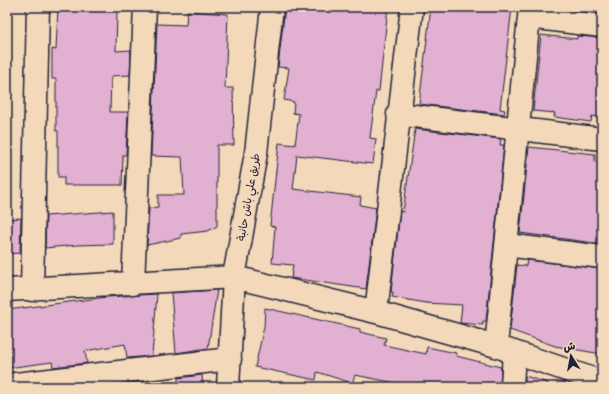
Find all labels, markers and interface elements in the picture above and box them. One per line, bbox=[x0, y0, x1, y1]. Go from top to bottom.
street label: طريق علي باش حانبة bbox=[234, 152, 267, 243]
north arrow bbox=[551, 336, 591, 376]
text: ش bbox=[562, 339, 576, 354]

